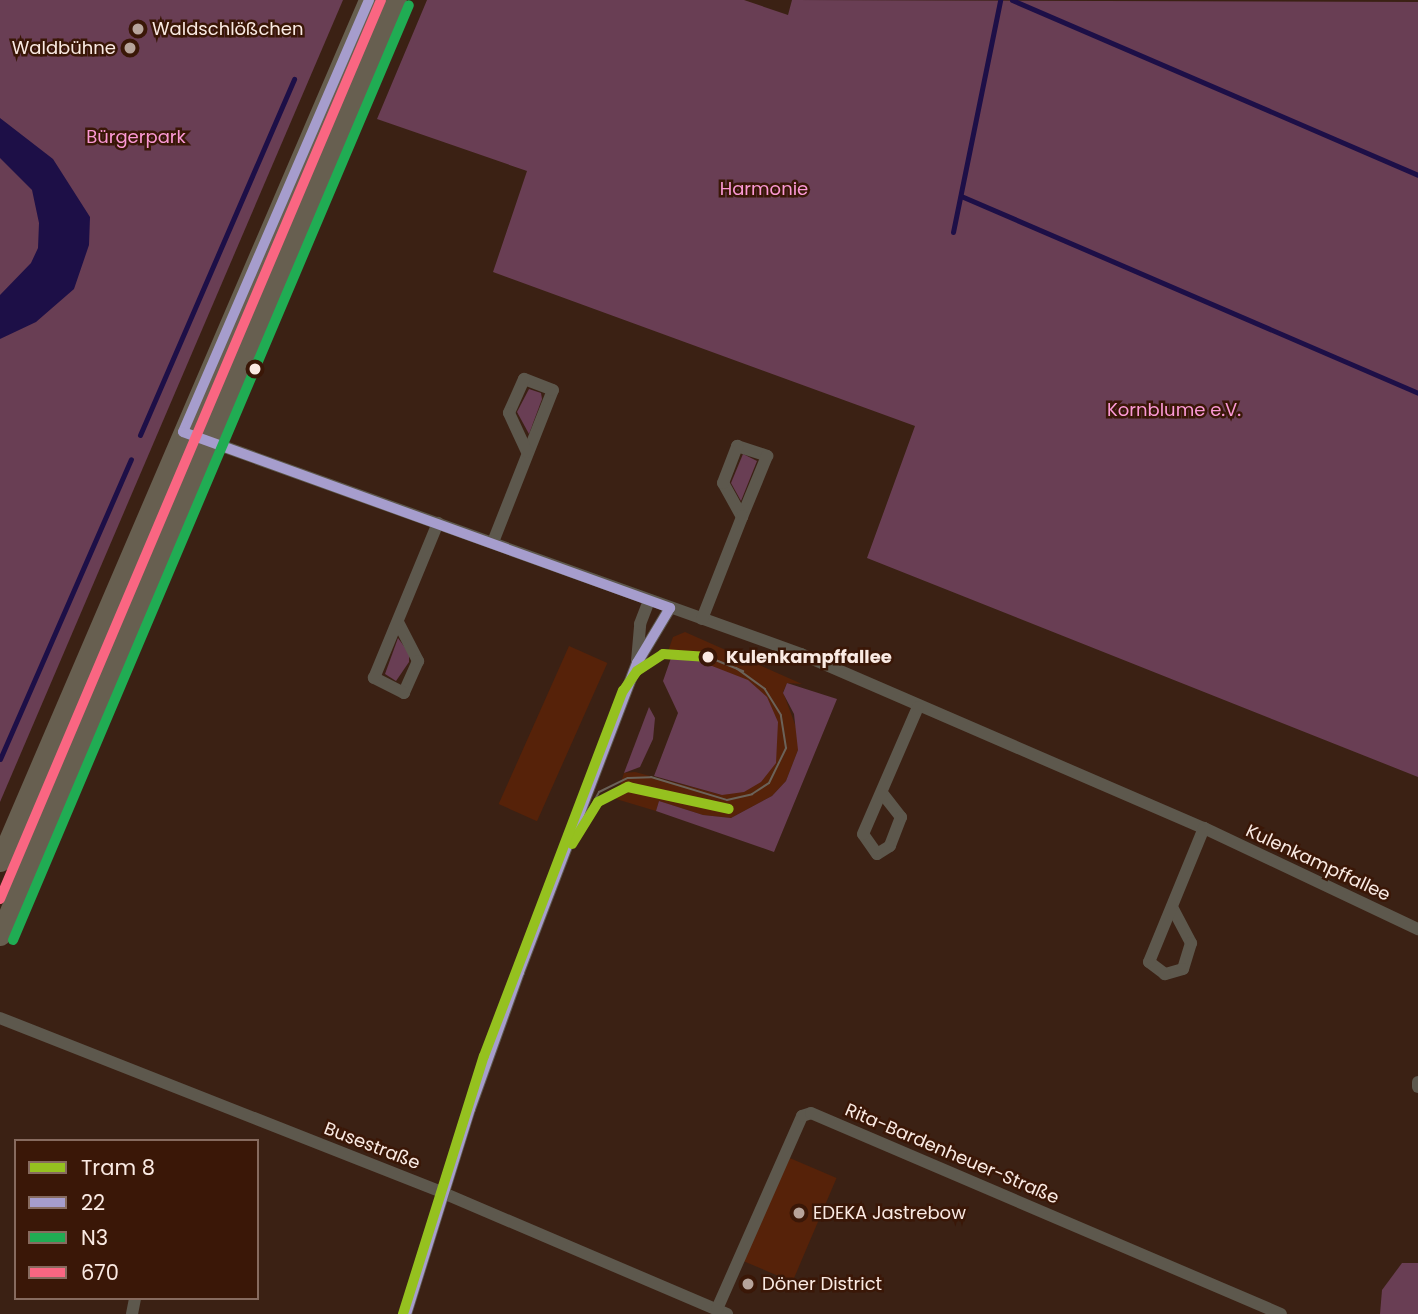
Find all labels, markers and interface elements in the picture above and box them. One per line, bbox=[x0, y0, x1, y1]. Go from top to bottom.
place label: Waldschlößchen bbox=[152, 18, 304, 40]
marker: Waldschlößchen bbox=[130, 21, 146, 37]
place label: Waldbühne bbox=[12, 37, 116, 59]
marker: Waldbühne bbox=[122, 40, 138, 56]
park label: Bürgerpark bbox=[86, 126, 186, 148]
park label: Harmonie bbox=[720, 178, 808, 200]
unlabelled marker bbox=[248, 362, 262, 376]
park label: Kornblume e.V. bbox=[1107, 399, 1241, 421]
marker: Kulenkampffallee bbox=[696, 645, 720, 669]
place label: Kulenkampffallee bbox=[726, 646, 892, 668]
street label: Kulenkampffallee bbox=[1242, 820, 1394, 906]
street label: Rita-Bardenheuer-Straße bbox=[842, 1099, 1062, 1209]
street label: Busestraße bbox=[321, 1118, 423, 1174]
legend bbox=[14, 1139, 259, 1300]
text: Tram 8 bbox=[81, 1153, 155, 1182]
text: 22 bbox=[81, 1188, 105, 1217]
place label: EDEKA Jastrebow bbox=[813, 1202, 966, 1224]
marker: EDEKA Jastrebow bbox=[791, 1205, 807, 1221]
text: N3 bbox=[81, 1223, 108, 1252]
text: 670 bbox=[81, 1258, 119, 1287]
place label: Döner District bbox=[762, 1273, 882, 1295]
marker: Döner District bbox=[740, 1276, 756, 1292]

